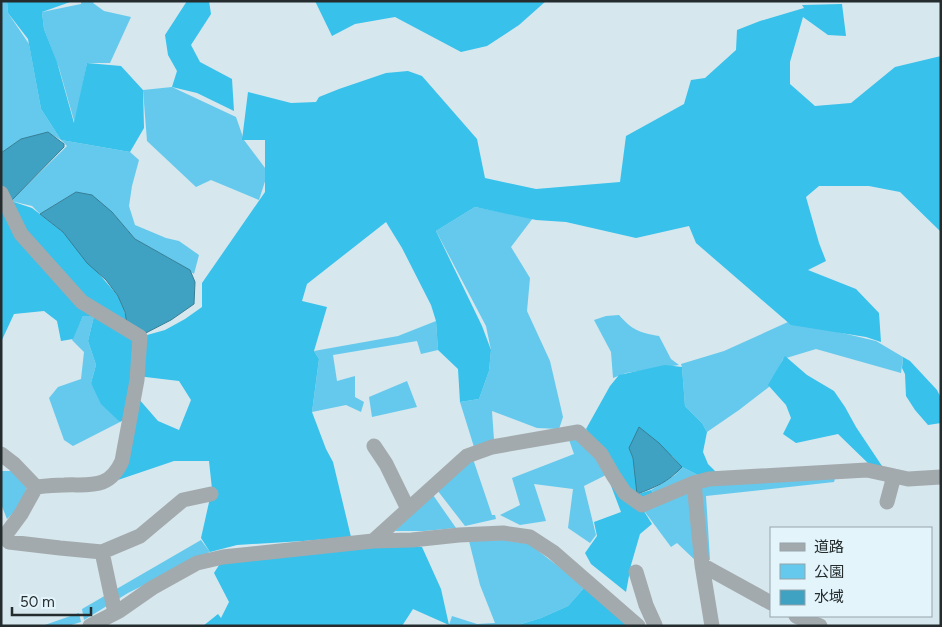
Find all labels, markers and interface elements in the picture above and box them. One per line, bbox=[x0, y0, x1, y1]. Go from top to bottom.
legend bbox=[770, 527, 932, 617]
text: 道路 bbox=[814, 538, 844, 556]
text: 公園 bbox=[814, 563, 844, 581]
scale bar bbox=[12, 584, 91, 616]
text: 水域 bbox=[814, 588, 844, 606]
text: 50 m bbox=[20, 593, 55, 611]

